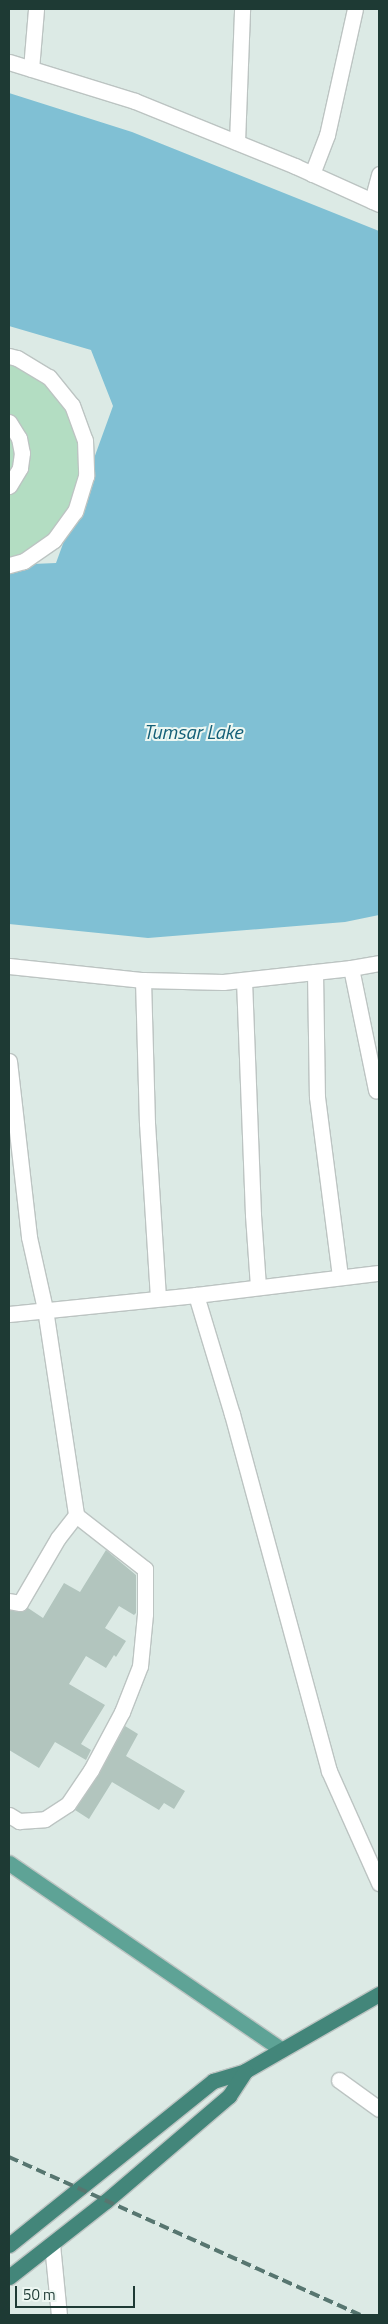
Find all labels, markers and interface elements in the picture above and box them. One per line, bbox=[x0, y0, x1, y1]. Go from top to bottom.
water label: Tumsar Lake bbox=[143, 719, 243, 743]
scale bar bbox=[18, 2276, 138, 2308]
text: 50 m bbox=[23, 2283, 56, 2306]

